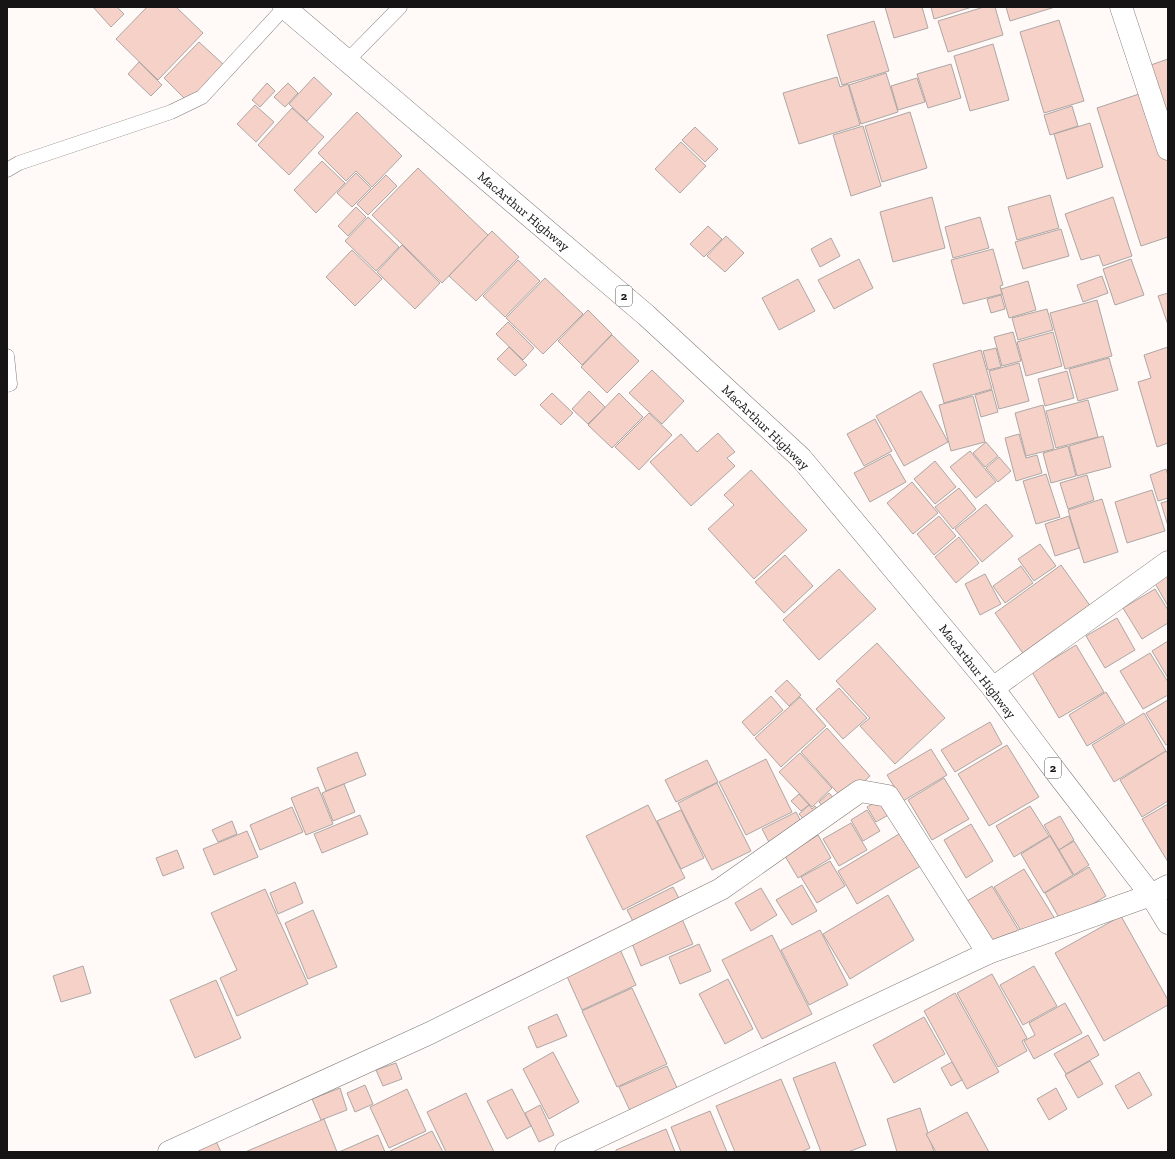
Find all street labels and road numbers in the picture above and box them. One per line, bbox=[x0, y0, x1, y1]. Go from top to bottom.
street label: MacArthur Highway bbox=[475, 169, 573, 254]
road number: 2 bbox=[616, 286, 632, 306]
street label: MacArthur Highway bbox=[719, 382, 813, 473]
street label: MacArthur Highway bbox=[936, 621, 1019, 722]
road number: 2 bbox=[1045, 758, 1061, 778]

